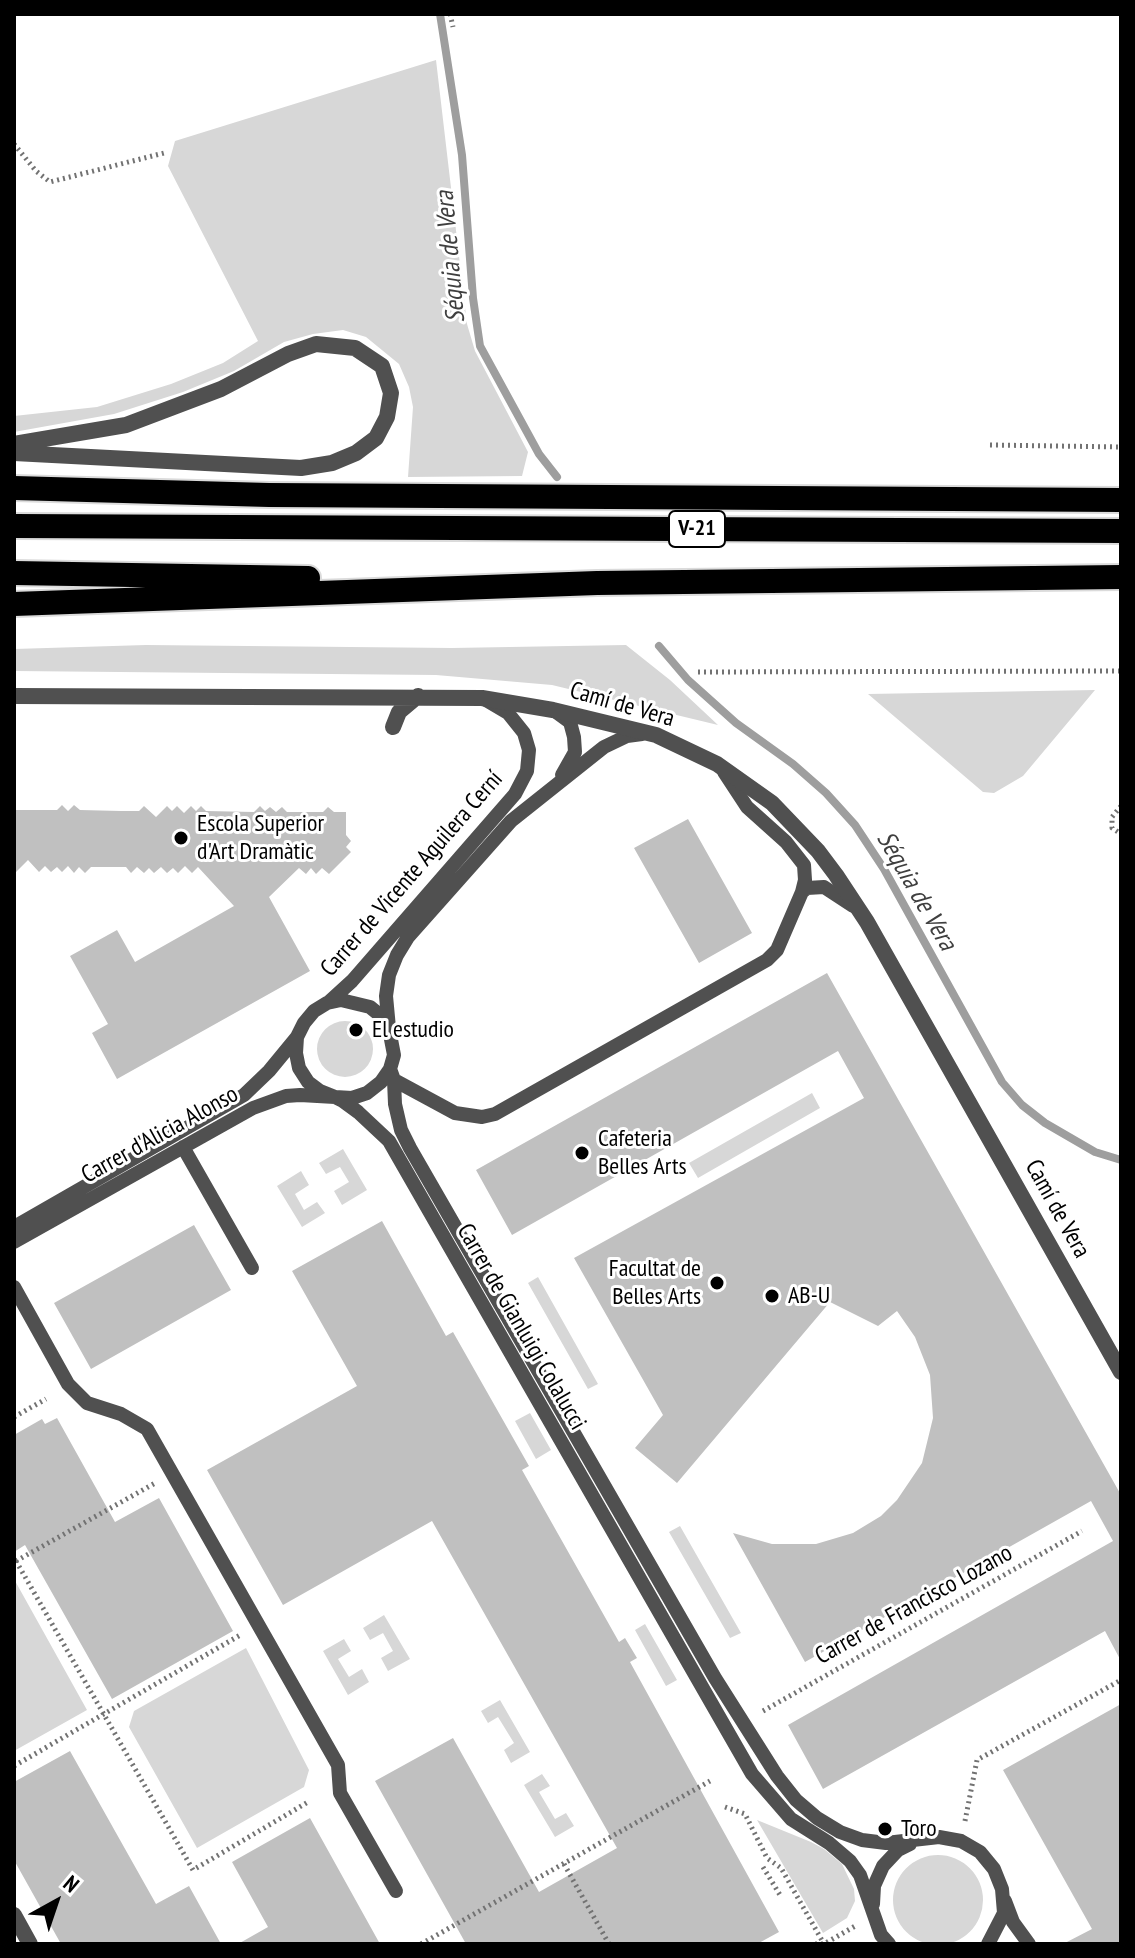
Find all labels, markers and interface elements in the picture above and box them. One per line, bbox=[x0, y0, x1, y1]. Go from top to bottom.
water label: Séquia de Vera bbox=[430, 190, 472, 324]
road number: V-21 bbox=[669, 511, 725, 547]
street label: Camí de Vera bbox=[566, 676, 678, 734]
street label: Carrer de Vicente Aguilera Cerní bbox=[315, 765, 509, 983]
place label: Escola Superior d'Art Dramàtic bbox=[197, 810, 324, 866]
water label: Séquia de Vera bbox=[869, 826, 963, 956]
marker: Escola Superior d'Art Dramàtic bbox=[172, 829, 190, 847]
place label: El estudio bbox=[372, 1016, 454, 1044]
marker: El estudio bbox=[347, 1021, 365, 1039]
street label: Carrer d'Alicia Alonso bbox=[77, 1080, 243, 1190]
place label: Cafeteria Belles Arts bbox=[598, 1125, 687, 1181]
marker: Cafeteria Belles Arts bbox=[573, 1144, 591, 1162]
street label: Camí de Vera bbox=[1018, 1155, 1096, 1263]
street label: Carrer de Gianluigi Colalucci bbox=[450, 1219, 592, 1435]
place label: Facultat de Belles Arts bbox=[609, 1255, 701, 1311]
marker: Facultat de Belles Arts bbox=[708, 1274, 726, 1292]
place label: AB-U bbox=[788, 1282, 830, 1310]
marker: AB-U bbox=[763, 1287, 781, 1305]
street label: Carrer de Francisco Lozano bbox=[811, 1539, 1017, 1671]
place label: Toro bbox=[901, 1815, 937, 1843]
marker: Toro bbox=[876, 1820, 894, 1838]
north arrow bbox=[16, 1862, 96, 1942]
text: N bbox=[58, 1869, 85, 1898]

